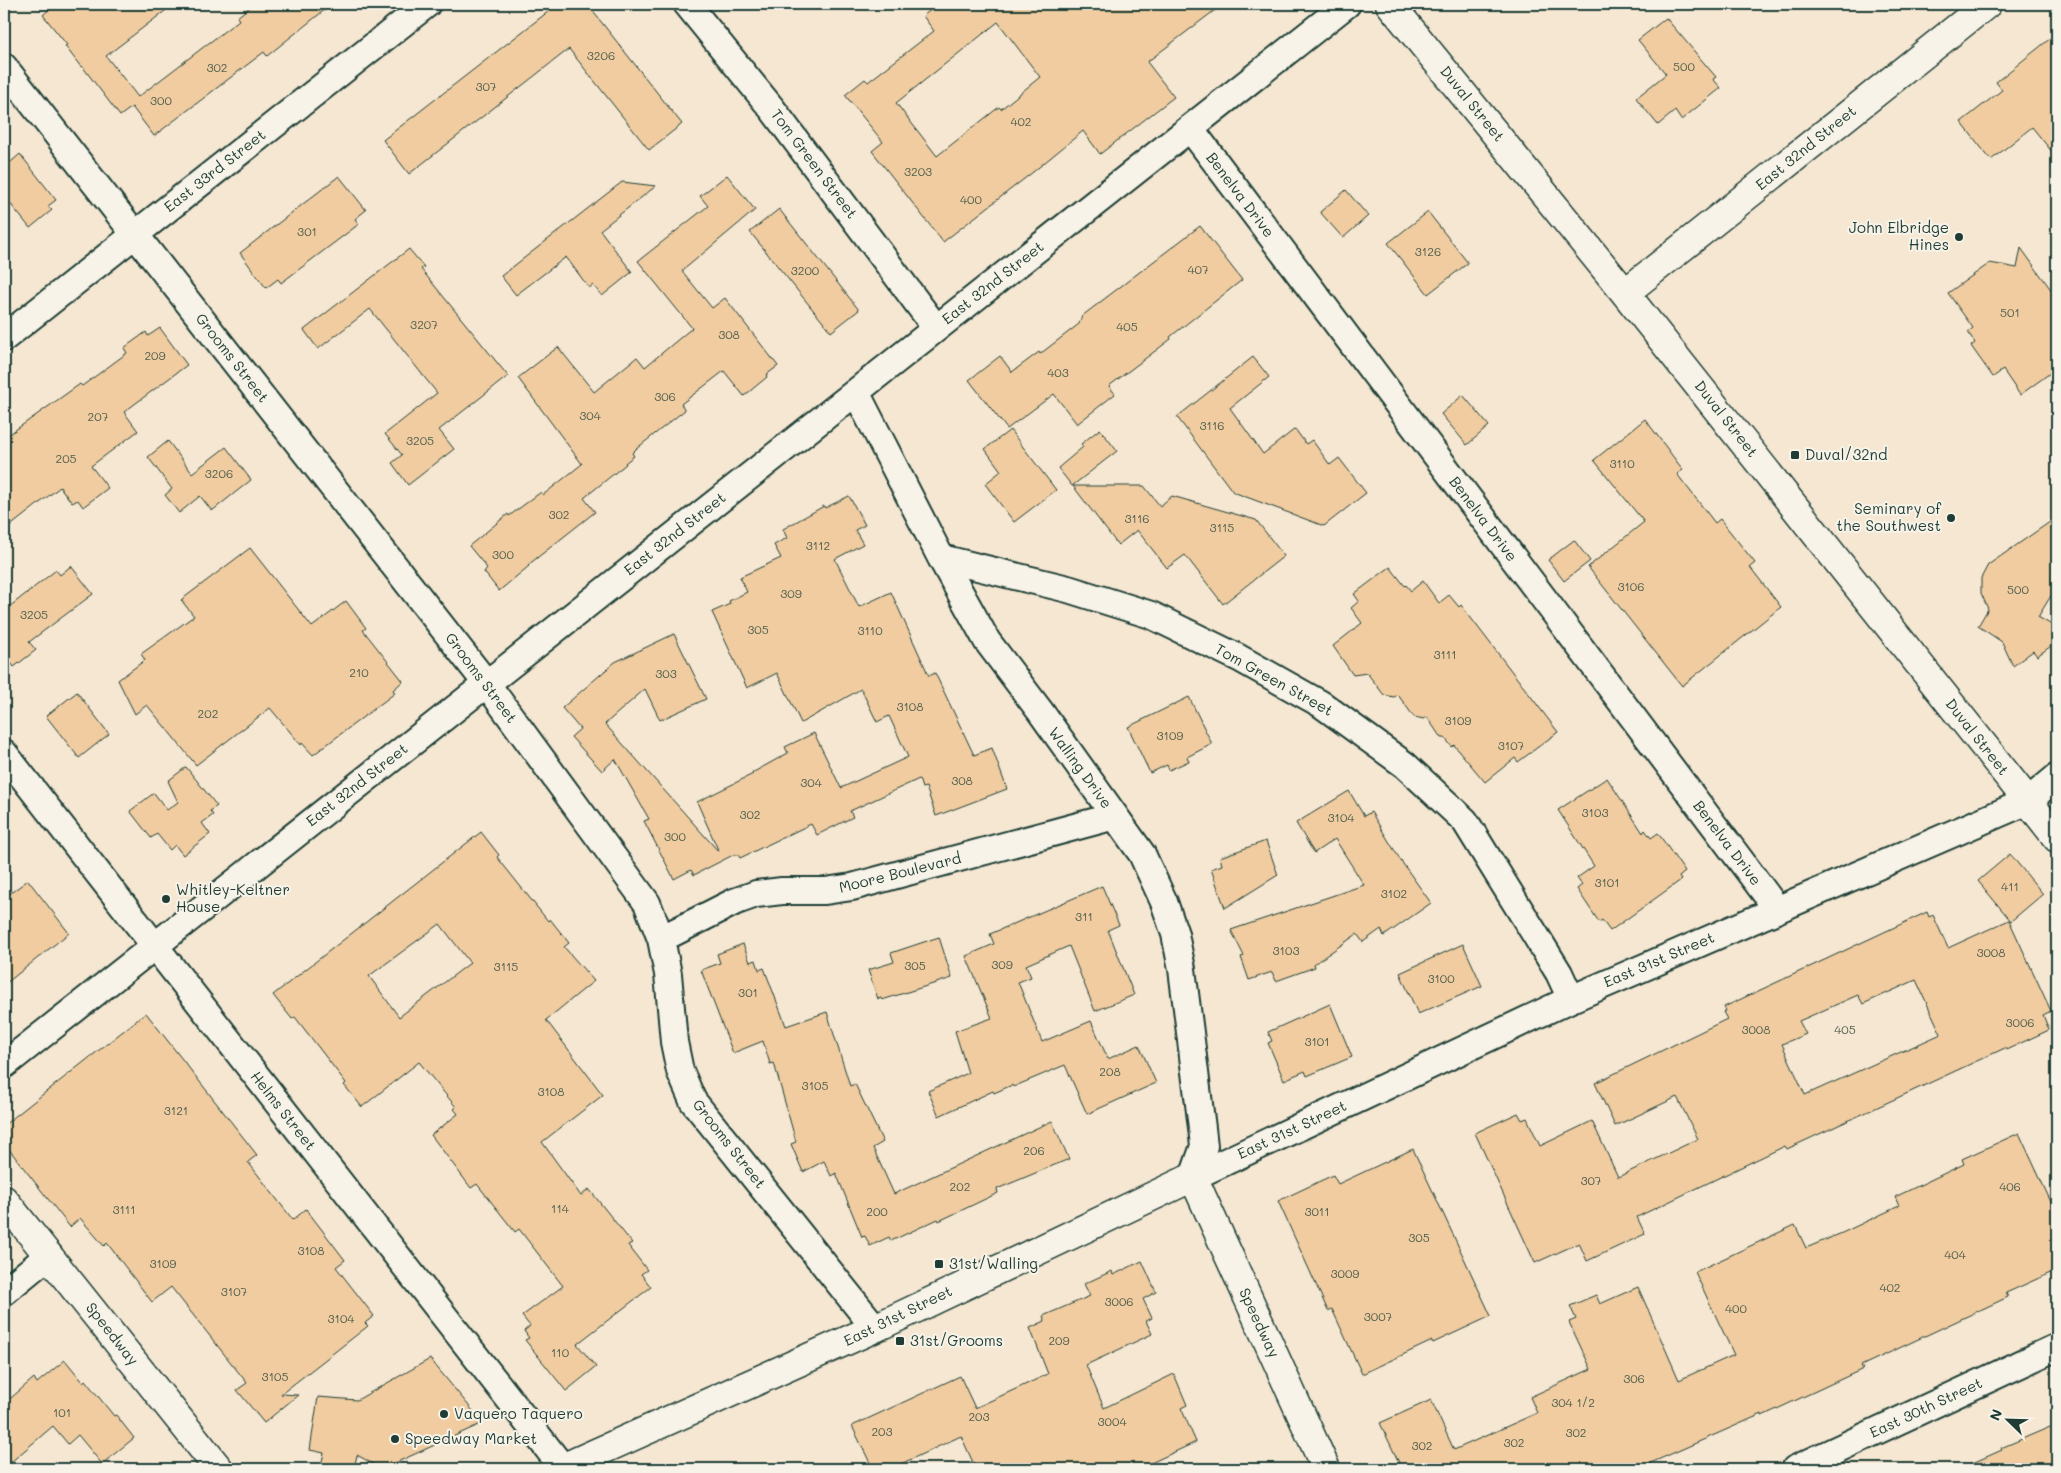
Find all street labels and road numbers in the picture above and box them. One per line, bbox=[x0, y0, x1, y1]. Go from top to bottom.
street label: Duval Street bbox=[1436, 61, 1510, 145]
street label: East 32nd Street bbox=[1751, 100, 1860, 194]
street label: Tom Green Street bbox=[767, 105, 863, 222]
street label: East 33rd Street bbox=[159, 124, 269, 216]
street label: Benelva Drive bbox=[1202, 148, 1279, 241]
street label: East 32nd Street bbox=[937, 236, 1047, 328]
street label: Grooms Street bbox=[192, 309, 274, 406]
street label: Duval Street bbox=[1691, 376, 1763, 461]
street label: Benelva Drive bbox=[1445, 472, 1522, 565]
street label: East 32nd Street bbox=[619, 487, 729, 579]
street label: Grooms Street bbox=[441, 628, 522, 727]
street label: Tom Green Street bbox=[1212, 638, 1337, 720]
street label: Duval Street bbox=[1942, 694, 2014, 779]
street label: Walling Drive bbox=[1044, 723, 1117, 812]
street label: East 32nd Street bbox=[301, 738, 411, 830]
street label: Benelva Drive bbox=[1689, 796, 1766, 889]
street label: Moore Boulevard bbox=[837, 847, 963, 897]
street label: East 31st Street bbox=[1600, 927, 1717, 991]
street label: Helms Street bbox=[246, 1067, 321, 1154]
street label: Grooms Street bbox=[689, 1095, 771, 1192]
street label: East 31st Street bbox=[1234, 1095, 1350, 1163]
street label: East 31st Street bbox=[840, 1280, 955, 1350]
street label: Speedway bbox=[1235, 1285, 1285, 1361]
street label: Speedway bbox=[82, 1298, 144, 1369]
street label: East 30th Street bbox=[1866, 1372, 1985, 1442]

